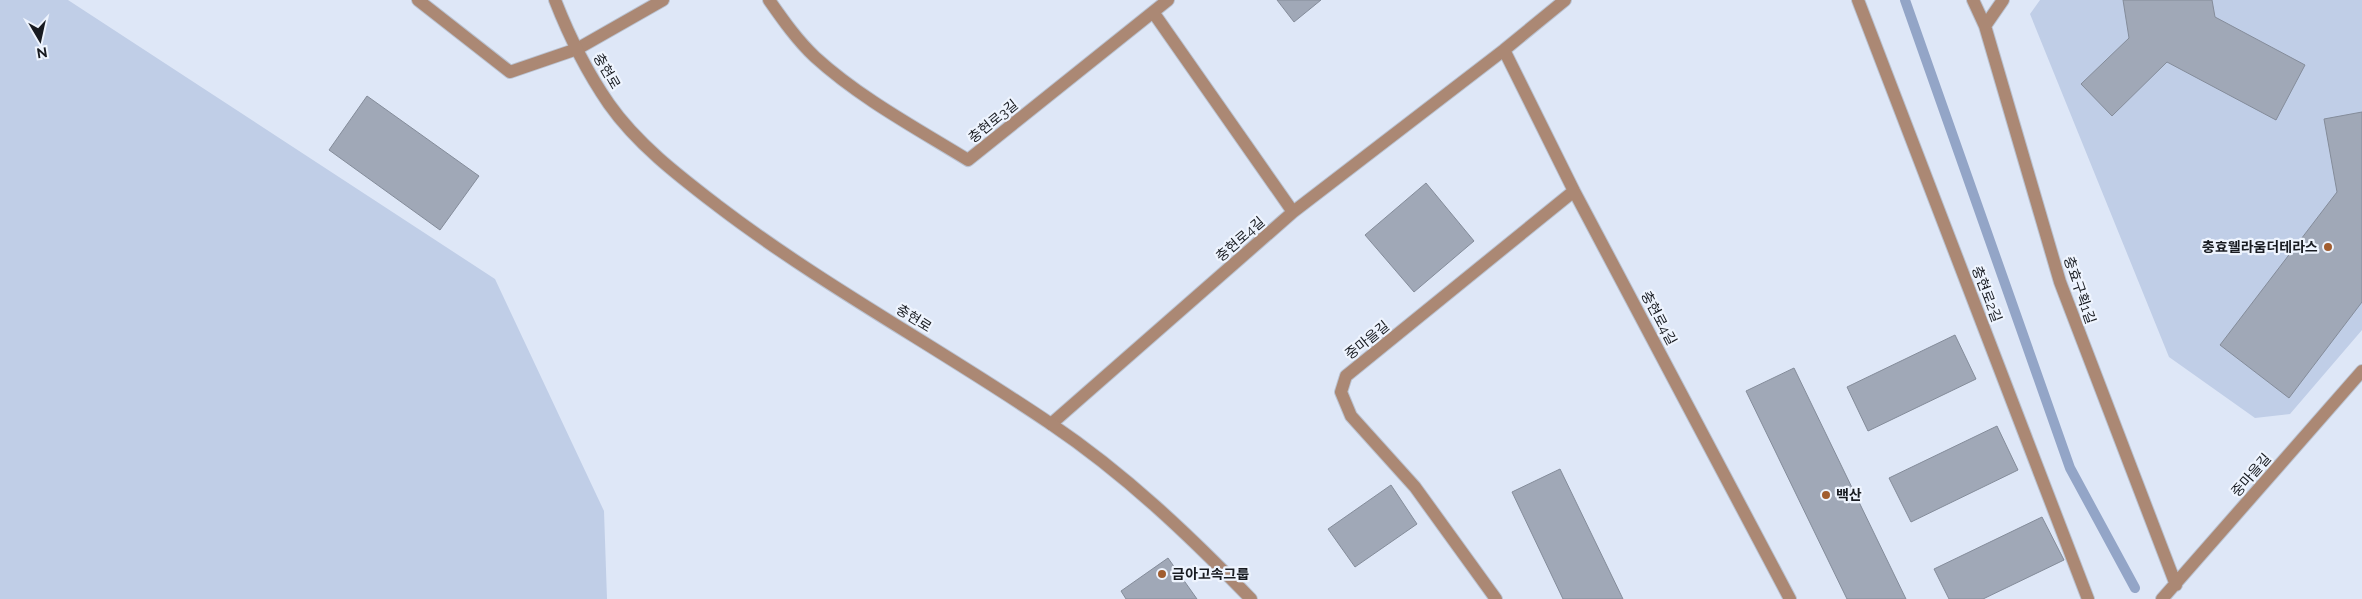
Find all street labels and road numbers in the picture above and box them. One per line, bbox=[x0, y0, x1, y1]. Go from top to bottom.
street label: 충현로 bbox=[590, 50, 624, 92]
street label: 충현로3길 bbox=[965, 96, 1021, 146]
street label: 충현로4길 bbox=[1212, 214, 1268, 264]
street label: 충효구획1길 bbox=[2061, 254, 2099, 326]
street label: 충현로2길 bbox=[1969, 264, 2005, 324]
street label: 충현로4길 bbox=[1638, 288, 1680, 348]
street label: 충현로 bbox=[893, 301, 935, 335]
street label: 중마을길 bbox=[1342, 318, 1392, 362]
street label: 중마을길 bbox=[2228, 450, 2274, 500]

